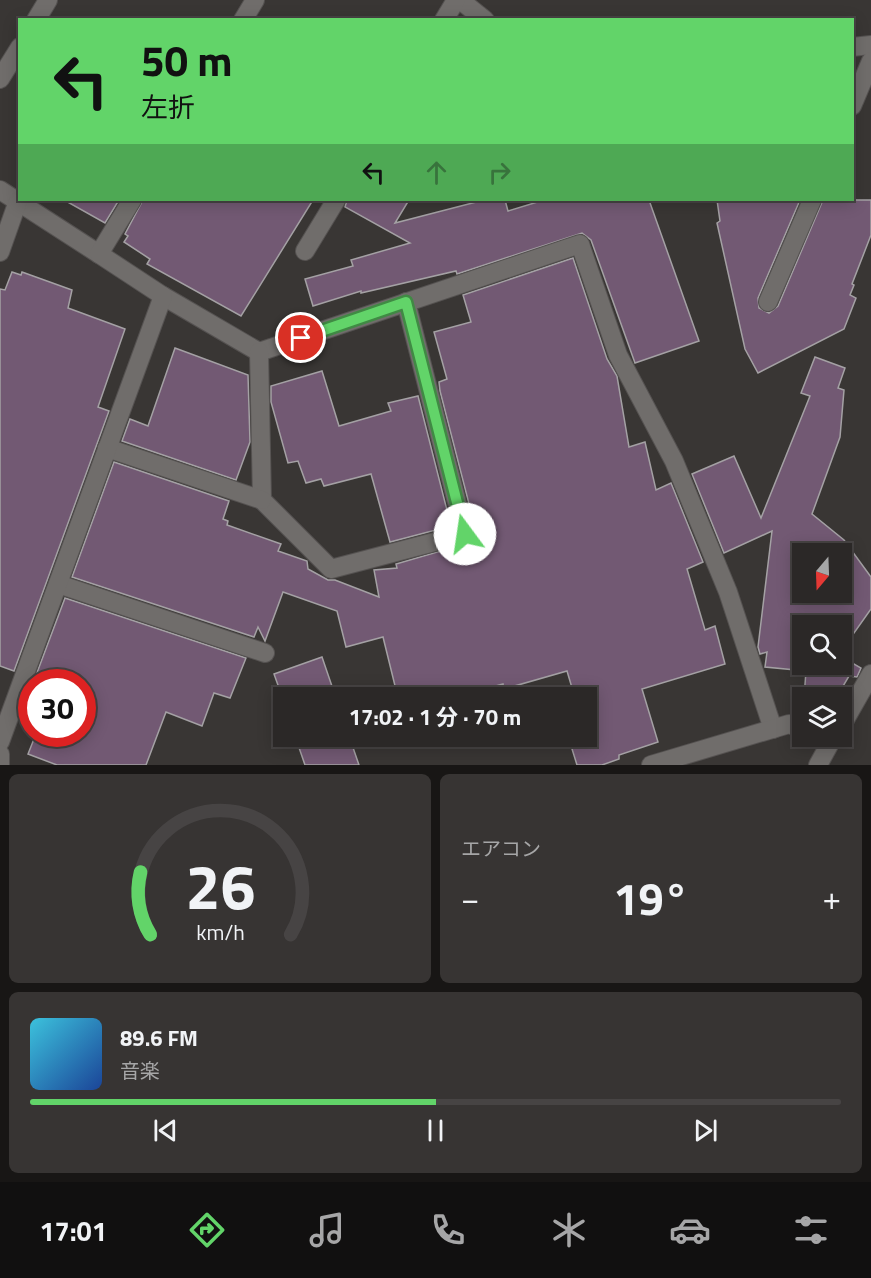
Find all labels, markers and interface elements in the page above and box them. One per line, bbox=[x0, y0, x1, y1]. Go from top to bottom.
text: 50 m bbox=[141, 28, 233, 92]
icon: left bbox=[42, 42, 120, 120]
text: 左折 bbox=[141, 86, 195, 127]
icon: left bbox=[357, 156, 390, 189]
icon: ahead bbox=[420, 156, 453, 189]
icon: right bbox=[483, 156, 516, 189]
pin bbox=[275, 312, 326, 363]
icon: arrive bbox=[284, 321, 317, 354]
position arrow bbox=[433, 502, 497, 566]
north arrow bbox=[792, 543, 852, 603]
map controls bbox=[792, 543, 852, 747]
button: search bbox=[792, 615, 852, 675]
speed limit sign: 30 bbox=[18, 669, 96, 747]
button: layers bbox=[792, 687, 852, 747]
text: 17:02 · 1 分 · 70 m bbox=[349, 700, 521, 734]
text: エアコン bbox=[461, 833, 541, 864]
text: 26 bbox=[185, 838, 255, 933]
text: 19° bbox=[613, 864, 689, 932]
text: − bbox=[461, 873, 479, 923]
text: + bbox=[823, 873, 841, 923]
text: km/h bbox=[196, 917, 244, 949]
text: 89.6 FM bbox=[120, 1021, 198, 1055]
text: 音楽 bbox=[120, 1055, 160, 1086]
icon: previous bbox=[149, 1114, 182, 1147]
icon: pause bbox=[419, 1114, 452, 1147]
icon: next bbox=[689, 1114, 722, 1147]
icon: directions bbox=[186, 1209, 228, 1251]
icon: music bbox=[306, 1209, 348, 1251]
icon: phone bbox=[427, 1209, 469, 1251]
icon: climate bbox=[548, 1209, 590, 1251]
icon: car bbox=[669, 1209, 711, 1251]
icon: filters bbox=[790, 1209, 832, 1251]
text: 17:01 bbox=[39, 1210, 107, 1251]

